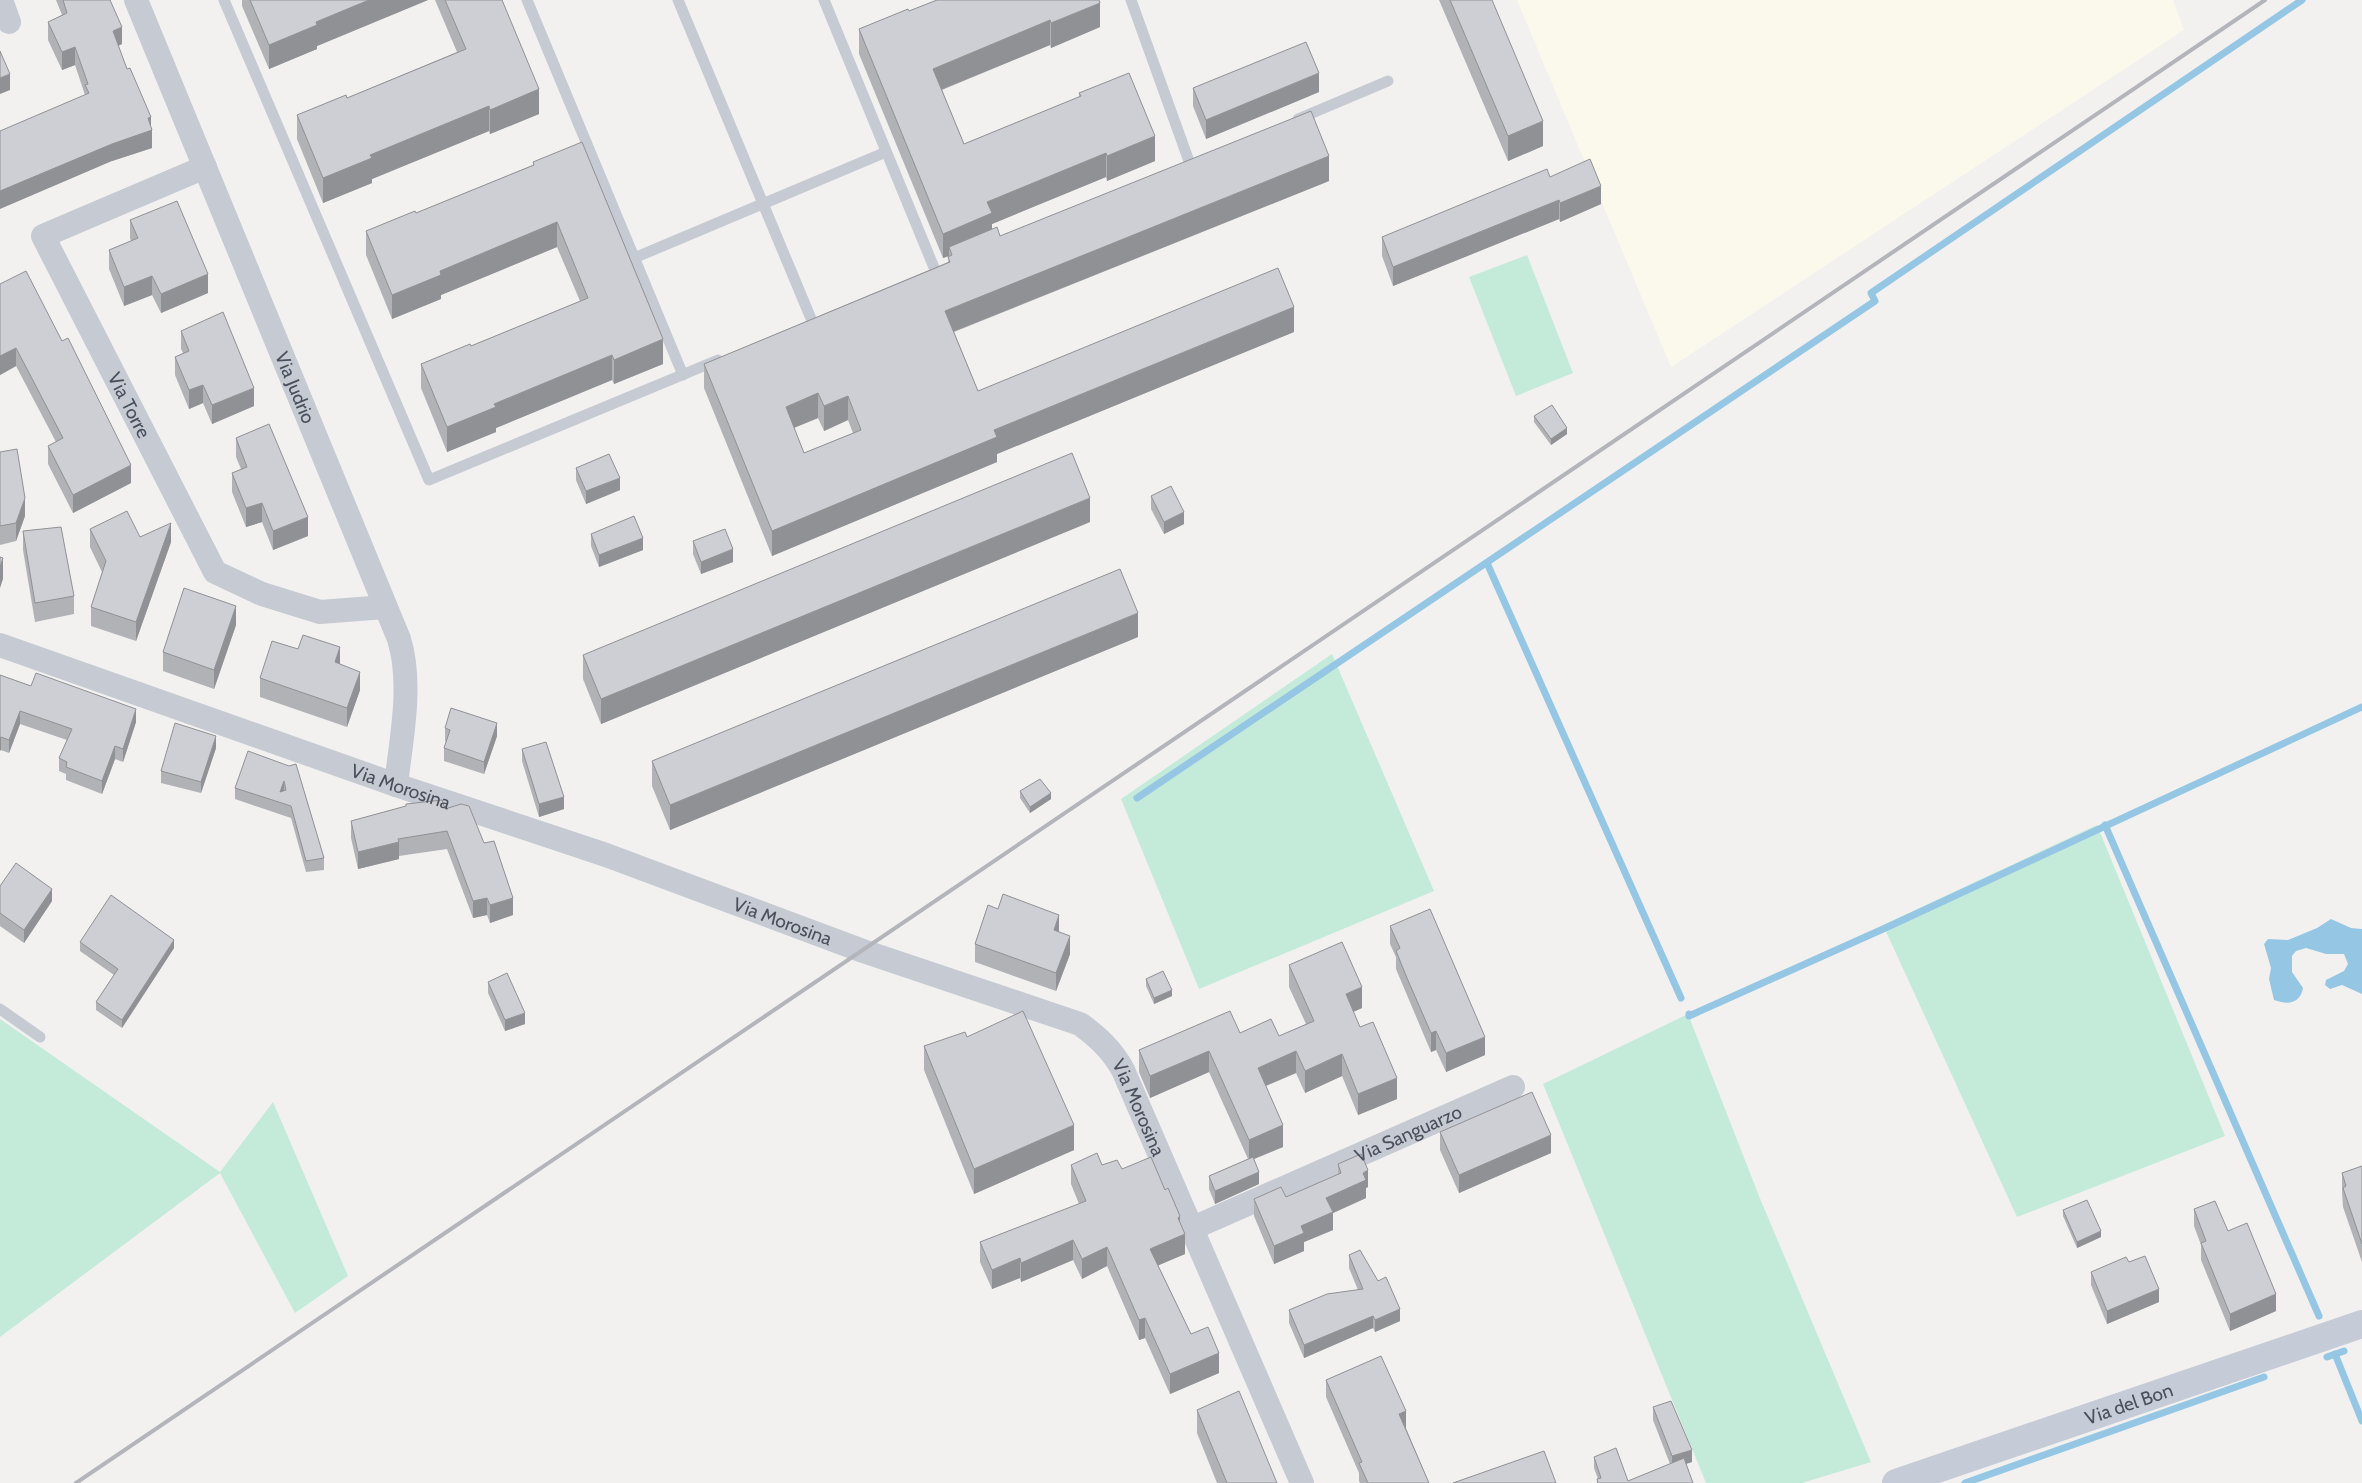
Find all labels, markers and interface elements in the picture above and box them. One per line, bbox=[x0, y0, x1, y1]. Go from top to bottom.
street label: Via Judrio bbox=[270, 348, 320, 427]
street label: Via Torre bbox=[103, 369, 156, 442]
street label: Via Morosina bbox=[348, 759, 453, 814]
street label: Via Morosina bbox=[730, 893, 835, 950]
street label: Via Morosina bbox=[1107, 1055, 1170, 1160]
street label: Via Sanguarzo bbox=[1351, 1100, 1465, 1167]
street label: Via del Bon bbox=[2082, 1378, 2176, 1430]

